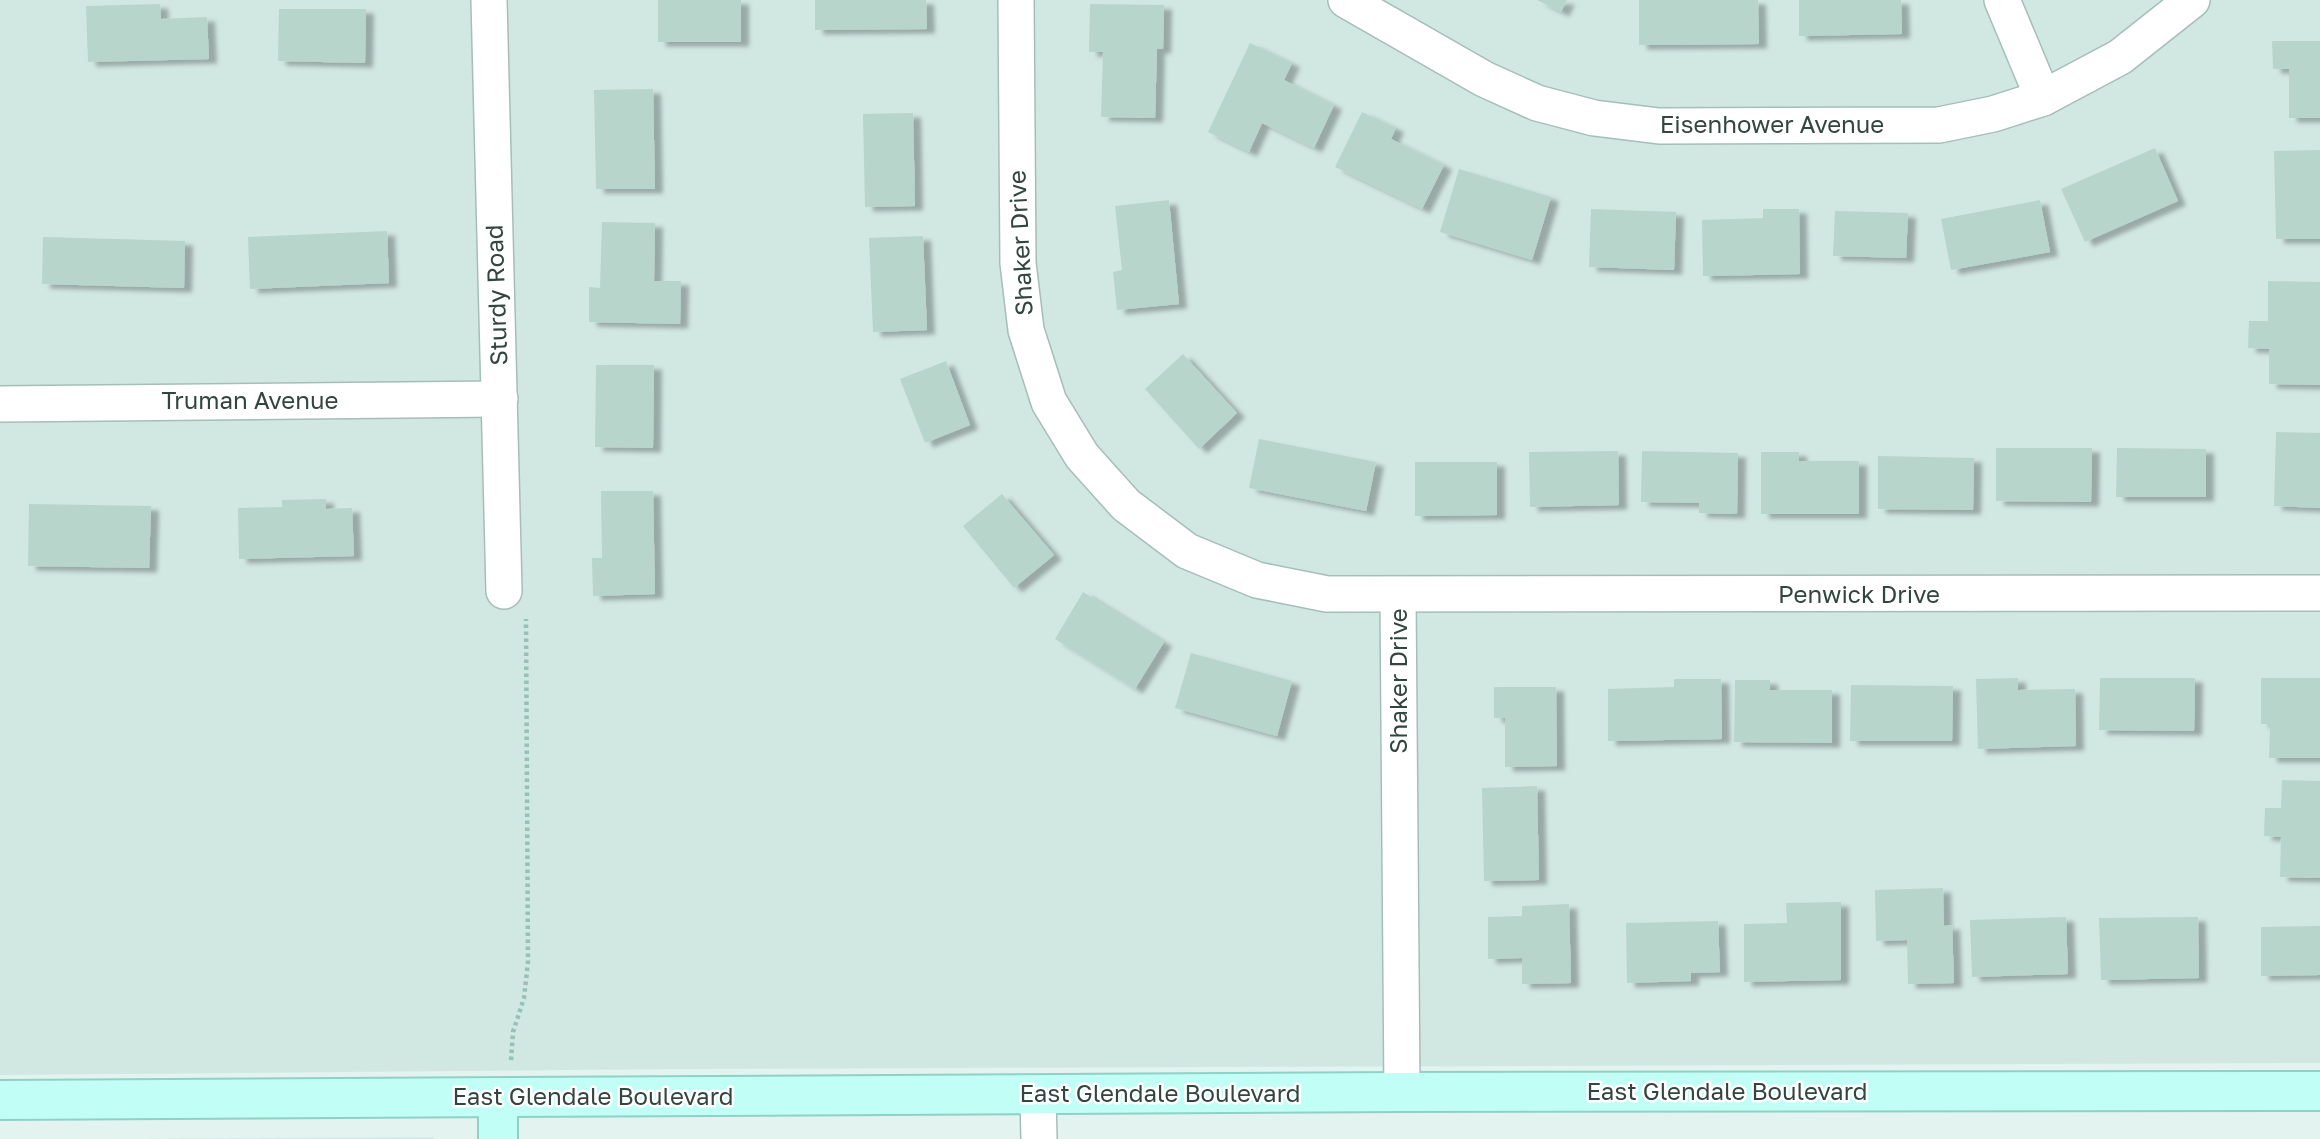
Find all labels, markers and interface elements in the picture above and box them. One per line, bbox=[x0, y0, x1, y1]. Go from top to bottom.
street label: Eisenhower Avenue bbox=[1660, 109, 1884, 138]
street label: Shaker Drive bbox=[1001, 170, 1038, 316]
street label: Sturdy Road bbox=[479, 224, 512, 366]
street label: Truman Avenue bbox=[162, 385, 338, 414]
street label: Penwick Drive bbox=[1778, 579, 1940, 608]
street label: Shaker Drive bbox=[1383, 608, 1412, 754]
street label: East Glendale Boulevard bbox=[1586, 1076, 1868, 1105]
street label: East Glendale Boulevard bbox=[1019, 1078, 1301, 1107]
street label: East Glendale Boulevard bbox=[452, 1081, 734, 1110]

